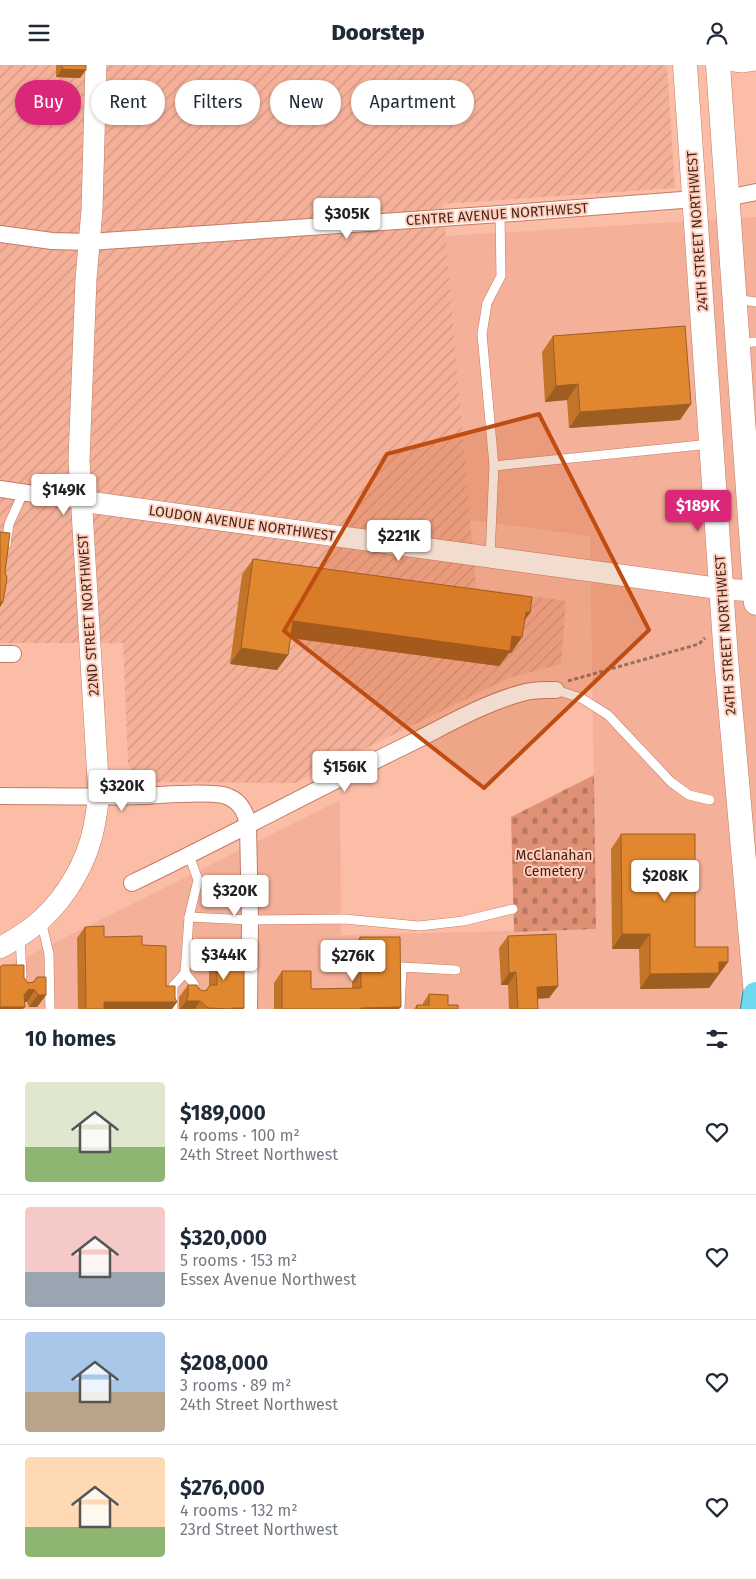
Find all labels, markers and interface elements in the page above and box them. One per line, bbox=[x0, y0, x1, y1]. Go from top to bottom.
icon: menu bbox=[25, 19, 53, 47]
text: Doorstep bbox=[331, 19, 425, 46]
icon: person bbox=[703, 19, 731, 47]
chip: Buy bbox=[15, 80, 81, 125]
chip: Rent bbox=[91, 80, 165, 125]
chip: Filters bbox=[175, 80, 260, 125]
chip: New bbox=[270, 80, 341, 125]
chip: Apartment bbox=[351, 80, 474, 125]
street label: 24TH STREET NORTHWEST bbox=[683, 150, 712, 312]
pin: $305K bbox=[312, 197, 382, 240]
street label: CENTRE AVENUE NORTHWEST bbox=[405, 200, 589, 229]
text: $305K bbox=[324, 204, 370, 223]
pin: $149K bbox=[29, 473, 99, 516]
text: $149K bbox=[42, 480, 86, 499]
pin: $189K bbox=[663, 489, 733, 532]
text: $189K bbox=[676, 496, 720, 515]
street label: LOUDON AVENUE NORTHWEST bbox=[148, 502, 337, 545]
pin: $221K bbox=[364, 519, 434, 562]
text: $221K bbox=[378, 526, 420, 545]
street label: 22ND STREET NORTHWEST bbox=[74, 532, 103, 697]
street label: 24TH STREET NORTHWEST bbox=[711, 554, 740, 716]
pin: $156K bbox=[310, 751, 380, 793]
text: $156K bbox=[323, 757, 367, 776]
pin: $320K bbox=[87, 769, 157, 812]
text: $320K bbox=[100, 776, 144, 795]
park label: McClanahan Cemetery bbox=[516, 847, 592, 880]
pin: $208K bbox=[630, 859, 700, 902]
text: $208K bbox=[642, 866, 688, 885]
pin: $320K bbox=[200, 875, 270, 917]
text: $320K bbox=[213, 881, 257, 900]
pin: $344K bbox=[189, 939, 259, 981]
pin: $276K bbox=[318, 939, 388, 982]
text: $344K bbox=[201, 945, 247, 964]
text: $276K bbox=[331, 946, 375, 965]
icon: filters bbox=[703, 1025, 731, 1053]
text: 10 homes bbox=[25, 1026, 116, 1052]
text: $189,000 bbox=[180, 1100, 266, 1126]
icon: home bbox=[65, 1102, 125, 1162]
icon: heart bbox=[703, 1118, 731, 1146]
text: 4 rooms · 100 m² bbox=[180, 1126, 300, 1145]
text: 24th Street Northwest bbox=[180, 1145, 338, 1164]
text: $320,000 bbox=[180, 1225, 267, 1251]
icon: home bbox=[65, 1227, 125, 1287]
icon: heart bbox=[703, 1243, 731, 1271]
text: 5 rooms · 153 m² bbox=[180, 1251, 297, 1270]
text: Essex Avenue Northwest bbox=[180, 1270, 356, 1289]
text: $208,000 bbox=[180, 1350, 268, 1376]
icon: home bbox=[65, 1352, 125, 1412]
icon: heart bbox=[703, 1368, 731, 1396]
text: 3 rooms · 89 m² bbox=[180, 1376, 291, 1395]
text: 24th Street Northwest bbox=[180, 1395, 338, 1414]
text: $276,000 bbox=[180, 1475, 265, 1501]
icon: home bbox=[65, 1477, 125, 1537]
icon: heart bbox=[703, 1493, 731, 1521]
text: 4 rooms · 132 m² bbox=[180, 1501, 298, 1520]
text: 23rd Street Northwest bbox=[180, 1520, 338, 1539]

